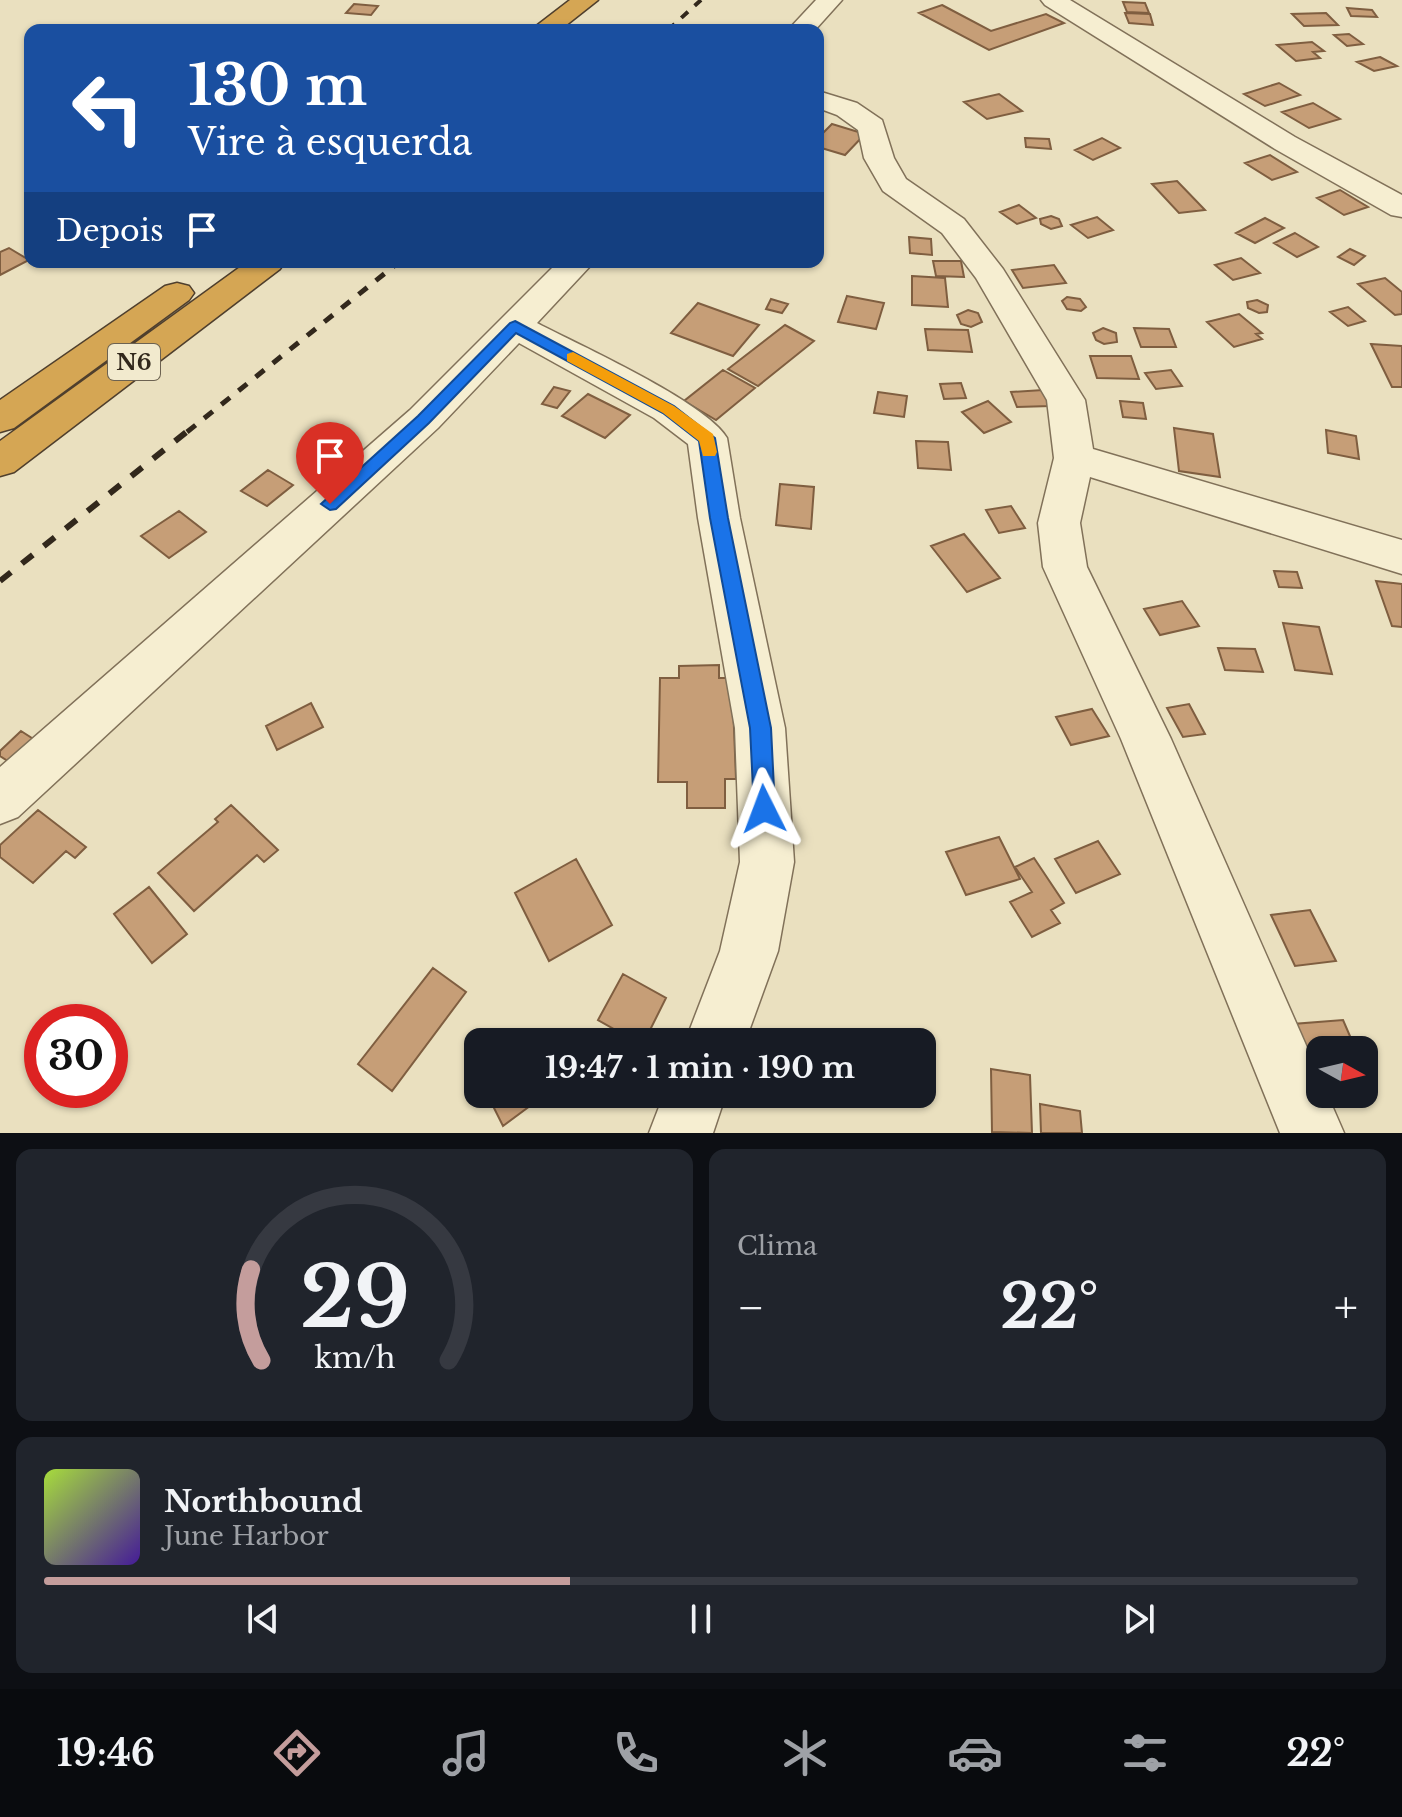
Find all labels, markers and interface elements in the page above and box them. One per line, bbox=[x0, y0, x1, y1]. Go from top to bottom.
text: 130 m bbox=[188, 51, 367, 120]
icon: left bbox=[56, 56, 160, 160]
text: Vire à esquerda bbox=[188, 120, 472, 165]
icon: arrive bbox=[180, 208, 224, 252]
text: Depois bbox=[56, 212, 164, 249]
road number: N6 bbox=[108, 344, 160, 380]
pin bbox=[296, 422, 364, 504]
icon: arrive bbox=[308, 434, 352, 478]
position arrow bbox=[722, 767, 806, 851]
speed limit sign: 30 bbox=[24, 1004, 128, 1108]
north arrow bbox=[1306, 1036, 1378, 1108]
map controls bbox=[1306, 1036, 1378, 1108]
text: 19:47 · 1 min · 190 m bbox=[545, 1049, 855, 1086]
text: Clima bbox=[737, 1230, 817, 1262]
text: 29 bbox=[299, 1246, 410, 1349]
text: 22° bbox=[1000, 1270, 1098, 1344]
text: − bbox=[737, 1280, 765, 1335]
text: + bbox=[1334, 1280, 1358, 1335]
text: km/h bbox=[314, 1340, 395, 1376]
text: Northbound bbox=[164, 1483, 363, 1520]
text: June Harbor bbox=[164, 1520, 329, 1552]
icon: previous bbox=[241, 1597, 285, 1641]
icon: pause bbox=[679, 1597, 723, 1641]
icon: next bbox=[1117, 1597, 1161, 1641]
icon: directions bbox=[269, 1725, 325, 1781]
icon: music bbox=[438, 1725, 494, 1781]
icon: phone bbox=[608, 1725, 664, 1781]
icon: climate bbox=[777, 1725, 833, 1781]
icon: car bbox=[947, 1725, 1003, 1781]
icon: filters bbox=[1117, 1725, 1173, 1781]
text: 19:46 bbox=[57, 1731, 155, 1776]
text: 22° bbox=[1286, 1731, 1345, 1776]

